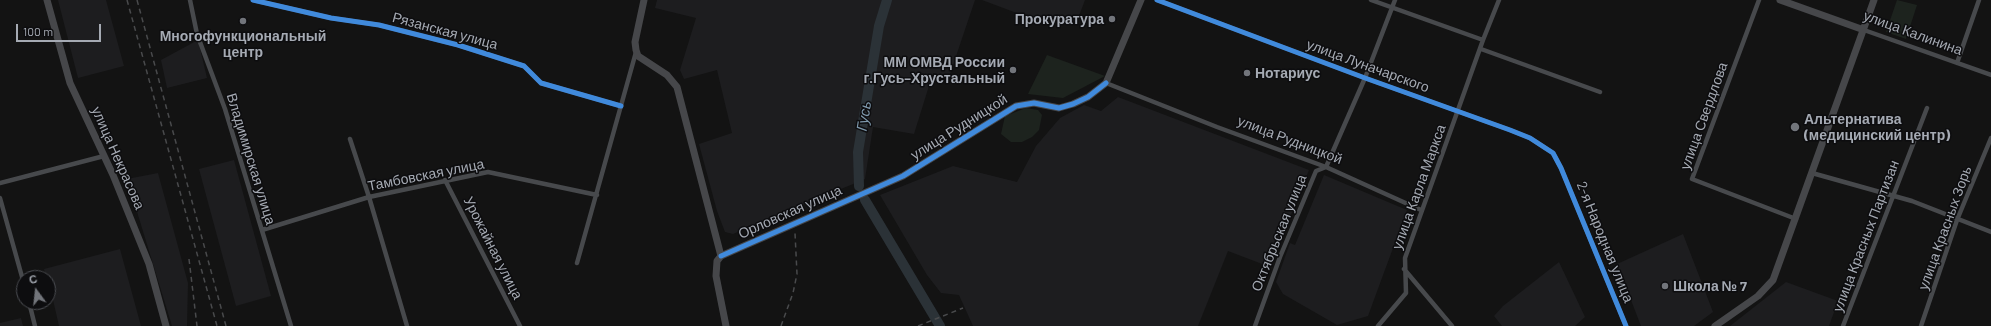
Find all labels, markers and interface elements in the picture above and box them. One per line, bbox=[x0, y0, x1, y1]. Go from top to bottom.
street label: улица Калинина bbox=[1861, 7, 1965, 59]
street label: Рязанская улица bbox=[390, 9, 500, 53]
place label: Прокуратура bbox=[1015, 11, 1104, 27]
marker: Прокуратура bbox=[1107, 14, 1117, 24]
scale bar bbox=[18, 16, 103, 42]
marker: Многофункциональный центр bbox=[238, 16, 248, 26]
text: 100 m bbox=[23, 24, 53, 38]
place label: Многофункциональный центр bbox=[160, 28, 326, 60]
street label: улица Луначарского bbox=[1304, 36, 1432, 96]
place label: ММ ОМВД России г.Гусь–Хрустальный bbox=[863, 54, 1005, 86]
street label: улица Свердлова bbox=[1677, 60, 1731, 172]
marker: ММ ОМВД России г.Гусь–Хрустальный bbox=[1008, 65, 1018, 75]
place label: Нотариус bbox=[1255, 65, 1320, 81]
marker: Нотариус bbox=[1242, 68, 1252, 78]
street label: Владимирская улица bbox=[223, 91, 279, 227]
street label: улица Рудницкой bbox=[908, 91, 1010, 163]
water label: Гусь bbox=[853, 100, 875, 132]
street label: улица Некрасова bbox=[88, 104, 148, 212]
place label: Альтернатива (медицинский центр) bbox=[1804, 111, 1950, 144]
street label: улица Рудницкой bbox=[1235, 112, 1345, 168]
marker: Альтернатива (медицинский центр) bbox=[1789, 121, 1801, 133]
street label: улица Карла Маркса bbox=[1389, 122, 1449, 252]
street label: Тамбовская улица bbox=[366, 155, 486, 195]
street label: улица Красных Партизан bbox=[1829, 158, 1903, 314]
street label: улица Красных Зорь bbox=[1915, 164, 1975, 292]
street label: Октябрьская улица bbox=[1248, 172, 1310, 294]
street label: 2-я Народная улица bbox=[1573, 179, 1637, 305]
street label: Орловская улица bbox=[736, 182, 844, 242]
street label: Урожайная улица bbox=[460, 194, 526, 302]
north arrow bbox=[16, 270, 56, 310]
text: С bbox=[27, 272, 39, 286]
place label: Школа № 7 bbox=[1673, 278, 1747, 294]
marker: Школа № 7 bbox=[1660, 281, 1670, 291]

